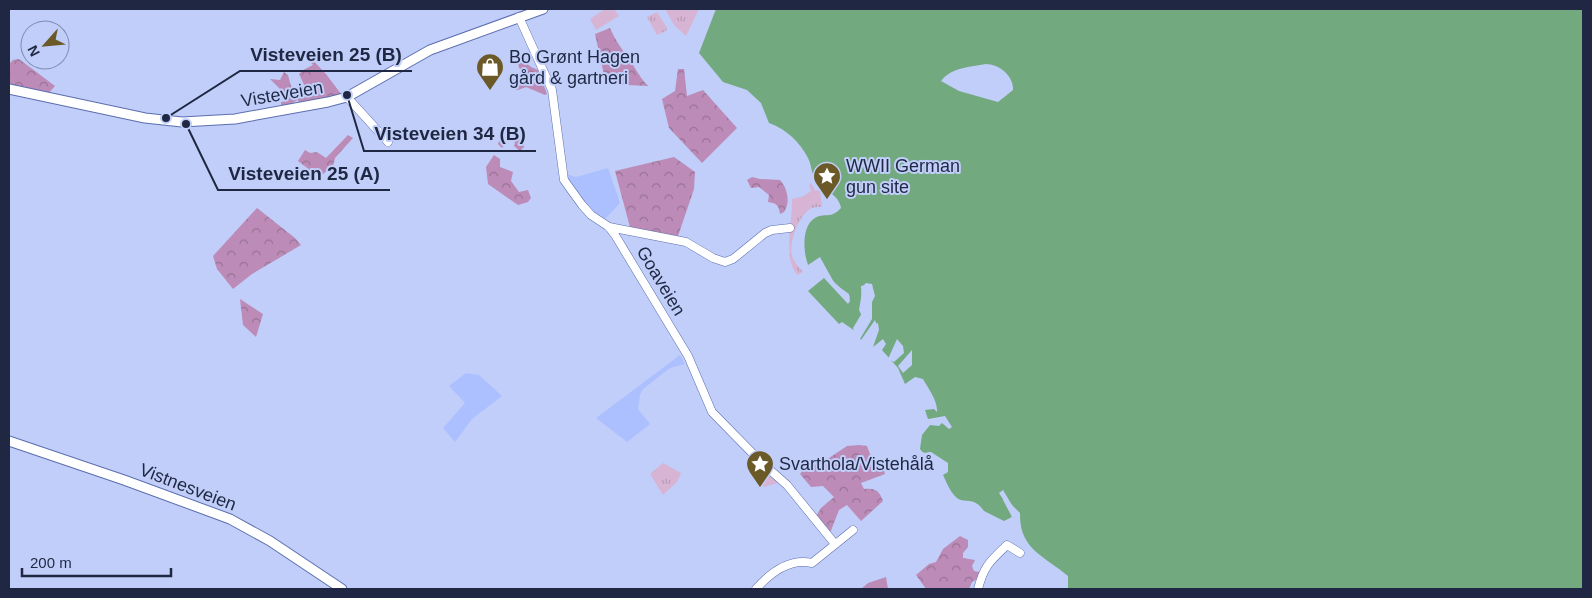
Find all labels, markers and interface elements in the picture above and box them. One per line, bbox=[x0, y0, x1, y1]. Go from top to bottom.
north arrow bbox=[20, 20, 70, 70]
callout: Visteveien 25 (B) bbox=[240, 37, 412, 71]
text: N bbox=[24, 43, 43, 59]
text: Visteveien 25 (B) bbox=[250, 44, 402, 65]
place label: Bo Grønt Hagen gård & gartneri bbox=[509, 47, 640, 88]
shop icon: Bo Grønt Hagen gård & gartneri bbox=[475, 52, 505, 91]
street label: Visteveien bbox=[240, 77, 324, 111]
callout: Visteveien 34 (B) bbox=[364, 117, 536, 151]
text: Visteveien 34 (B) bbox=[374, 123, 526, 144]
callout: Visteveien 25 (A) bbox=[218, 156, 390, 190]
place label: WWII German gun site bbox=[846, 156, 960, 197]
place icon: WWII German gun site bbox=[812, 161, 842, 200]
text: Visteveien 25 (A) bbox=[228, 163, 380, 184]
street label: Goaveien bbox=[633, 243, 689, 319]
place icon: Svarthola/Vistehålå bbox=[745, 449, 775, 488]
place label: Svarthola/Vistehålå bbox=[779, 454, 935, 474]
street label: Vistnesveien bbox=[137, 459, 239, 515]
scale bar bbox=[22, 546, 171, 578]
text: 200 m bbox=[30, 554, 72, 571]

